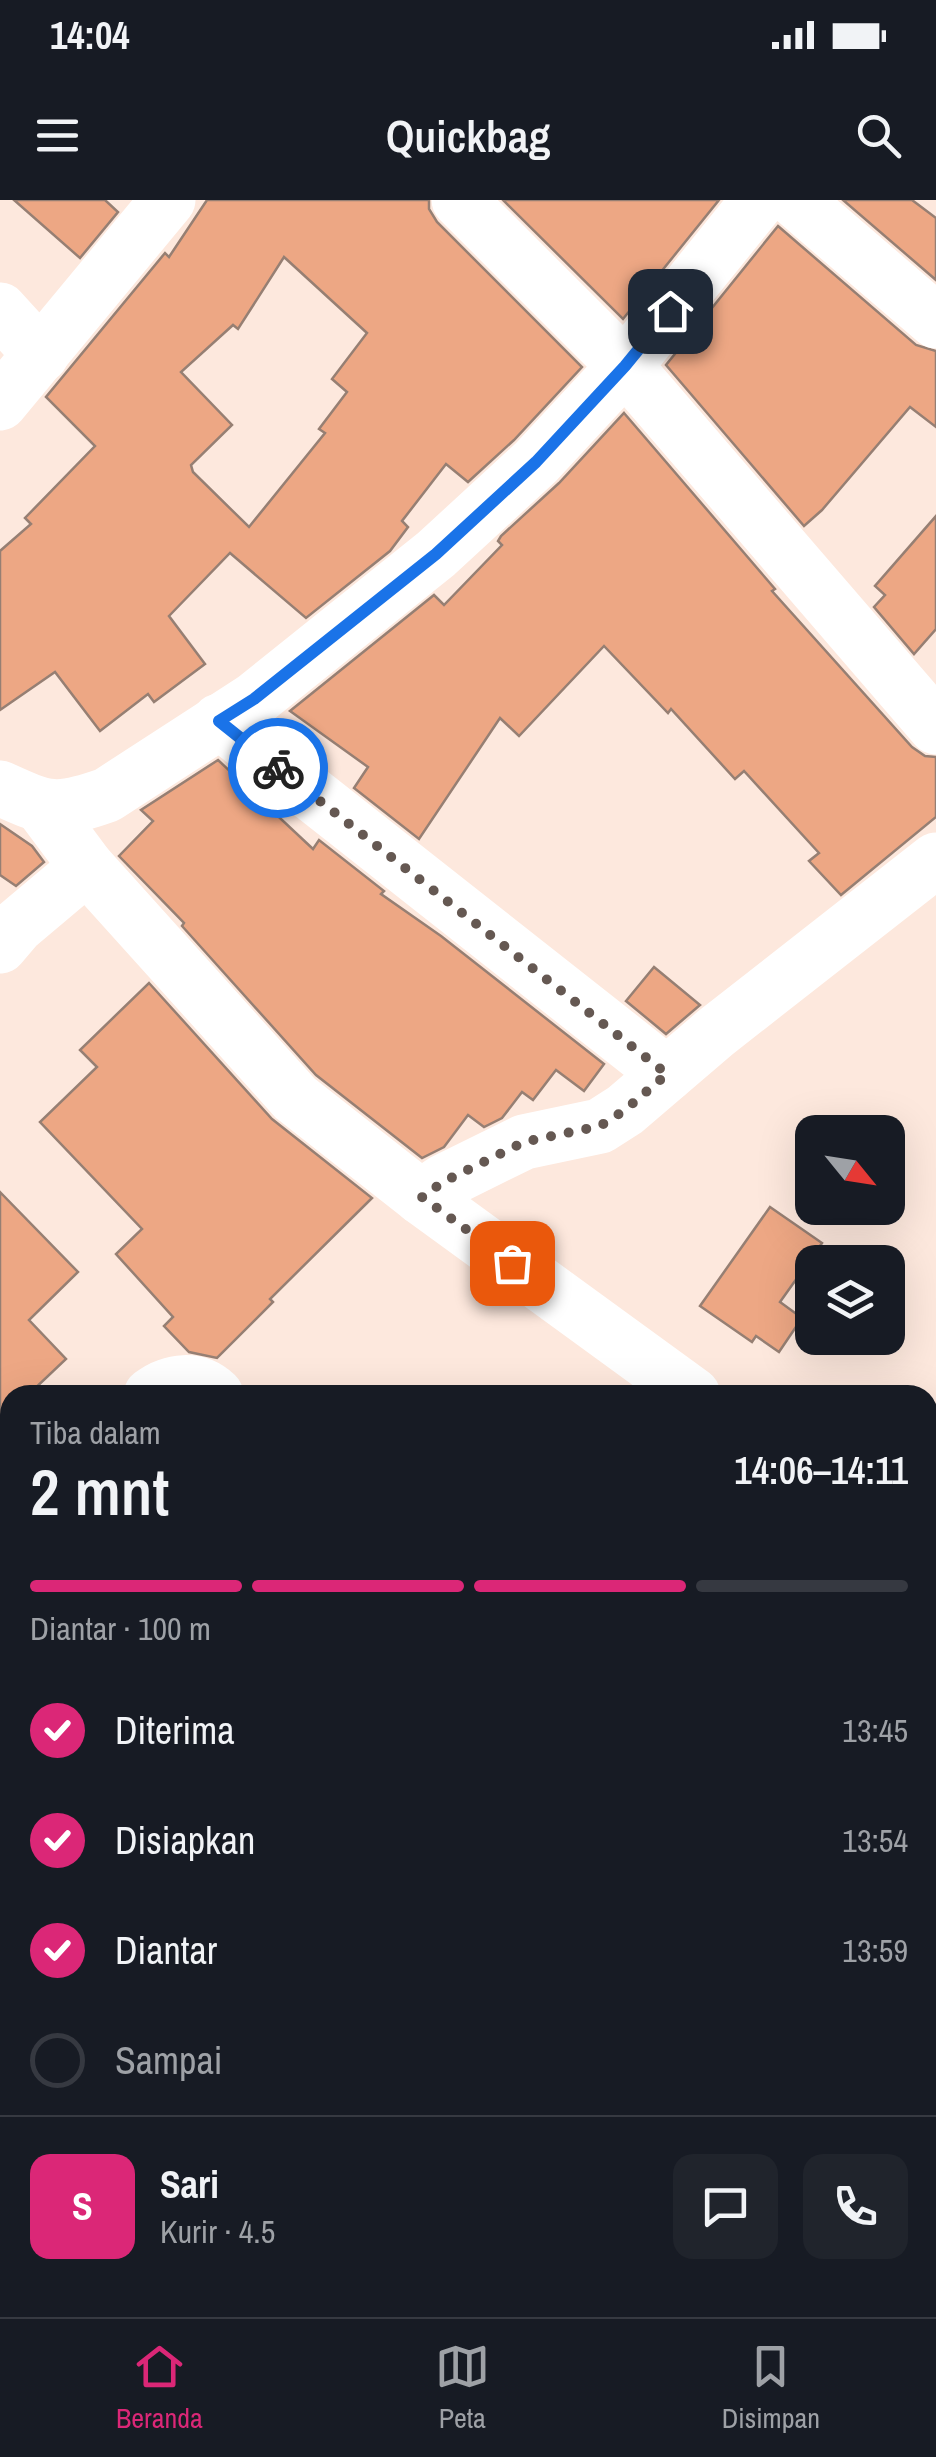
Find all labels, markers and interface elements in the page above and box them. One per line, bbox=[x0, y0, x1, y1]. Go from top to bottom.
text: 14:04 bbox=[50, 10, 130, 61]
text: Quickbag bbox=[386, 105, 550, 166]
icon: menu bbox=[30, 108, 85, 163]
icon: search bbox=[851, 108, 906, 163]
pin bbox=[628, 269, 713, 354]
icon: home bbox=[643, 284, 698, 339]
courier bbox=[228, 718, 328, 818]
icon: bike bbox=[251, 741, 306, 796]
north arrow bbox=[795, 1115, 905, 1225]
map controls bbox=[795, 1115, 905, 1355]
pin bbox=[470, 1221, 555, 1306]
icon: bag bbox=[485, 1236, 540, 1291]
button: layers bbox=[795, 1245, 905, 1355]
text: Tiba dalam bbox=[30, 1411, 161, 1454]
text: 14:06–14:11 bbox=[734, 1445, 908, 1496]
text: 2 mnt bbox=[30, 1448, 169, 1535]
text: Diantar · 100 m bbox=[30, 1607, 211, 1650]
icon: check bbox=[30, 1703, 85, 1758]
text: Diterima bbox=[115, 1705, 234, 1756]
text: 13:45 bbox=[842, 1709, 908, 1752]
icon: check bbox=[30, 1813, 85, 1868]
text: Disiapkan bbox=[115, 1815, 255, 1866]
text: 13:54 bbox=[842, 1819, 908, 1862]
icon: check bbox=[30, 1923, 85, 1978]
text: Diantar bbox=[115, 1925, 217, 1976]
text: 13:59 bbox=[842, 1929, 908, 1972]
text: Sampai bbox=[115, 2035, 222, 2086]
button: chat bbox=[673, 2154, 778, 2259]
button: phone bbox=[803, 2154, 908, 2259]
text: Sari bbox=[160, 2159, 219, 2210]
text: S bbox=[72, 2181, 93, 2232]
text: Kurir · 4.5 bbox=[160, 2210, 275, 2253]
tab: Beranda bbox=[116, 2339, 203, 2437]
tab: Peta bbox=[435, 2339, 490, 2437]
tab: Disimpan bbox=[722, 2339, 820, 2437]

